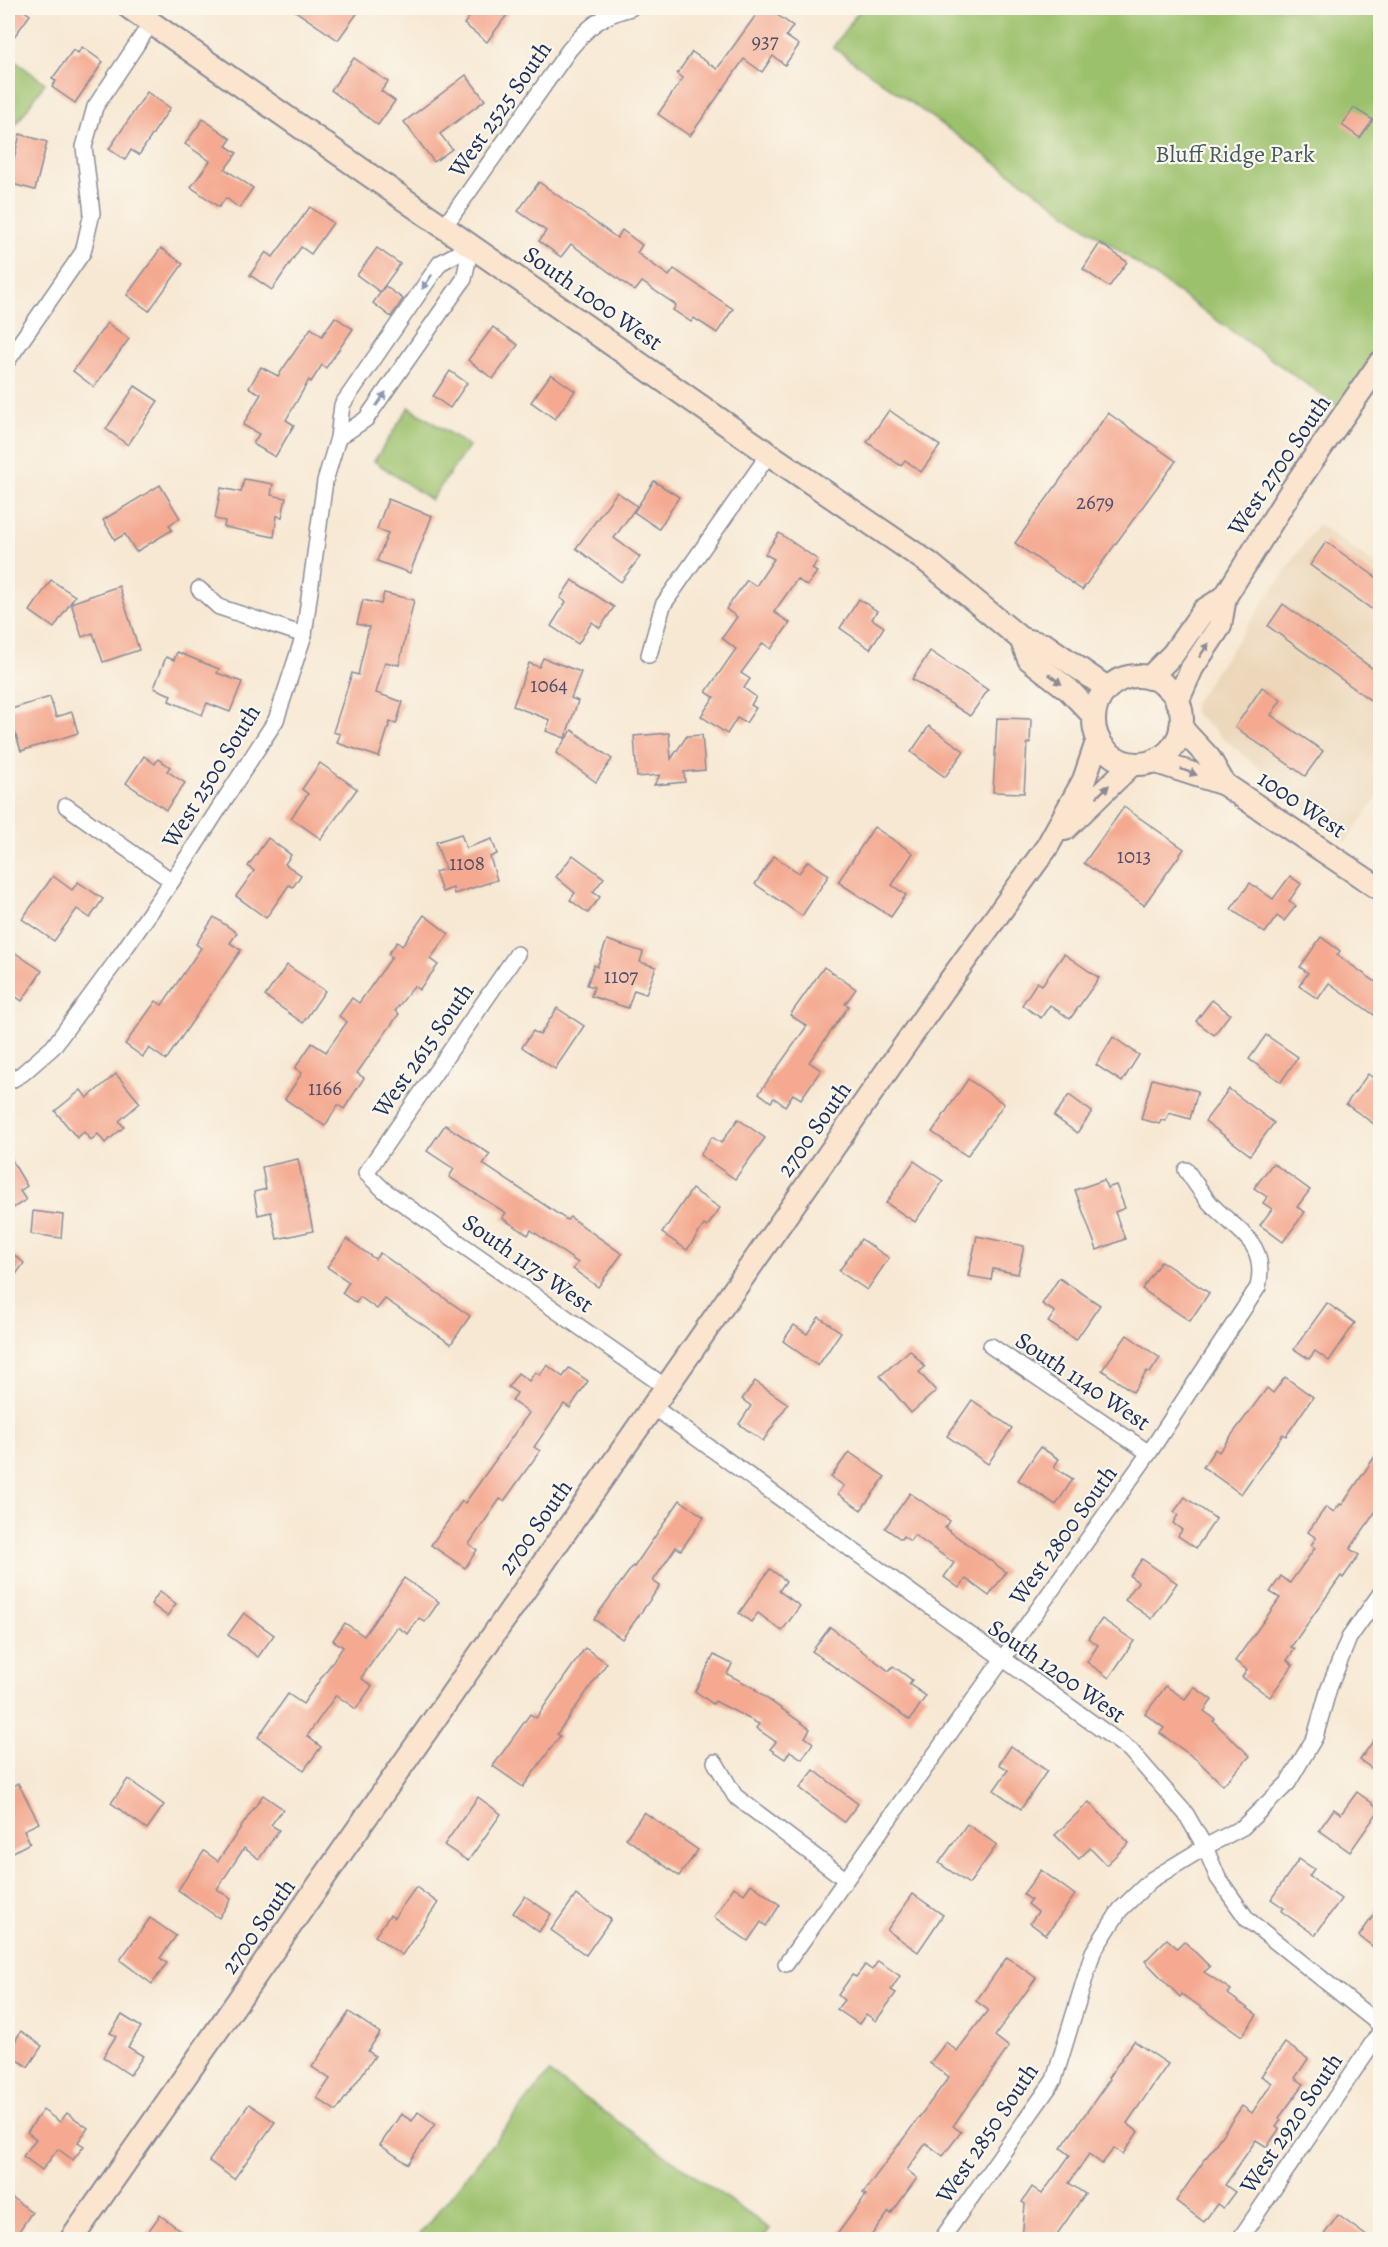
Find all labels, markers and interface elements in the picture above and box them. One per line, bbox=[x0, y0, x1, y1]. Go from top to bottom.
house number: 937 bbox=[751, 27, 779, 55]
street label: West 2525 South bbox=[441, 34, 559, 184]
park label: Bluff Ridge Park bbox=[1155, 138, 1315, 170]
street label: South 1000 West bbox=[517, 238, 669, 358]
one-way arrow bbox=[422, 274, 433, 290]
street label: West 2700 South bbox=[1219, 388, 1338, 542]
one-way arrow bbox=[374, 392, 386, 407]
house number: 2679 bbox=[1076, 488, 1114, 516]
one-way arrow bbox=[1198, 642, 1209, 658]
house number: 1064 bbox=[530, 671, 568, 699]
one-way arrow bbox=[1046, 673, 1062, 685]
street label: West 2500 South bbox=[154, 698, 268, 855]
street label: 1000 West bbox=[1252, 763, 1353, 845]
one-way arrow bbox=[1180, 768, 1198, 778]
one-way arrow bbox=[1096, 785, 1110, 799]
house number: 1013 bbox=[1117, 842, 1151, 870]
house number: 1108 bbox=[449, 849, 485, 877]
house number: 1107 bbox=[604, 962, 638, 990]
street label: West 2615 South bbox=[364, 976, 481, 1124]
house number: 1166 bbox=[308, 1074, 342, 1102]
street label: 2700 South bbox=[769, 1075, 859, 1183]
street label: South 1175 West bbox=[456, 1206, 600, 1320]
street label: South 1140 West bbox=[1009, 1324, 1157, 1438]
street label: West 2800 South bbox=[1001, 1459, 1125, 1612]
street label: 2700 South bbox=[490, 1473, 580, 1581]
street label: South 1200 West bbox=[982, 1612, 1132, 1730]
street label: 2700 South bbox=[213, 1872, 303, 1980]
street label: West 2920 South bbox=[1232, 2046, 1350, 2200]
street label: West 2850 South bbox=[928, 2057, 1046, 2210]

